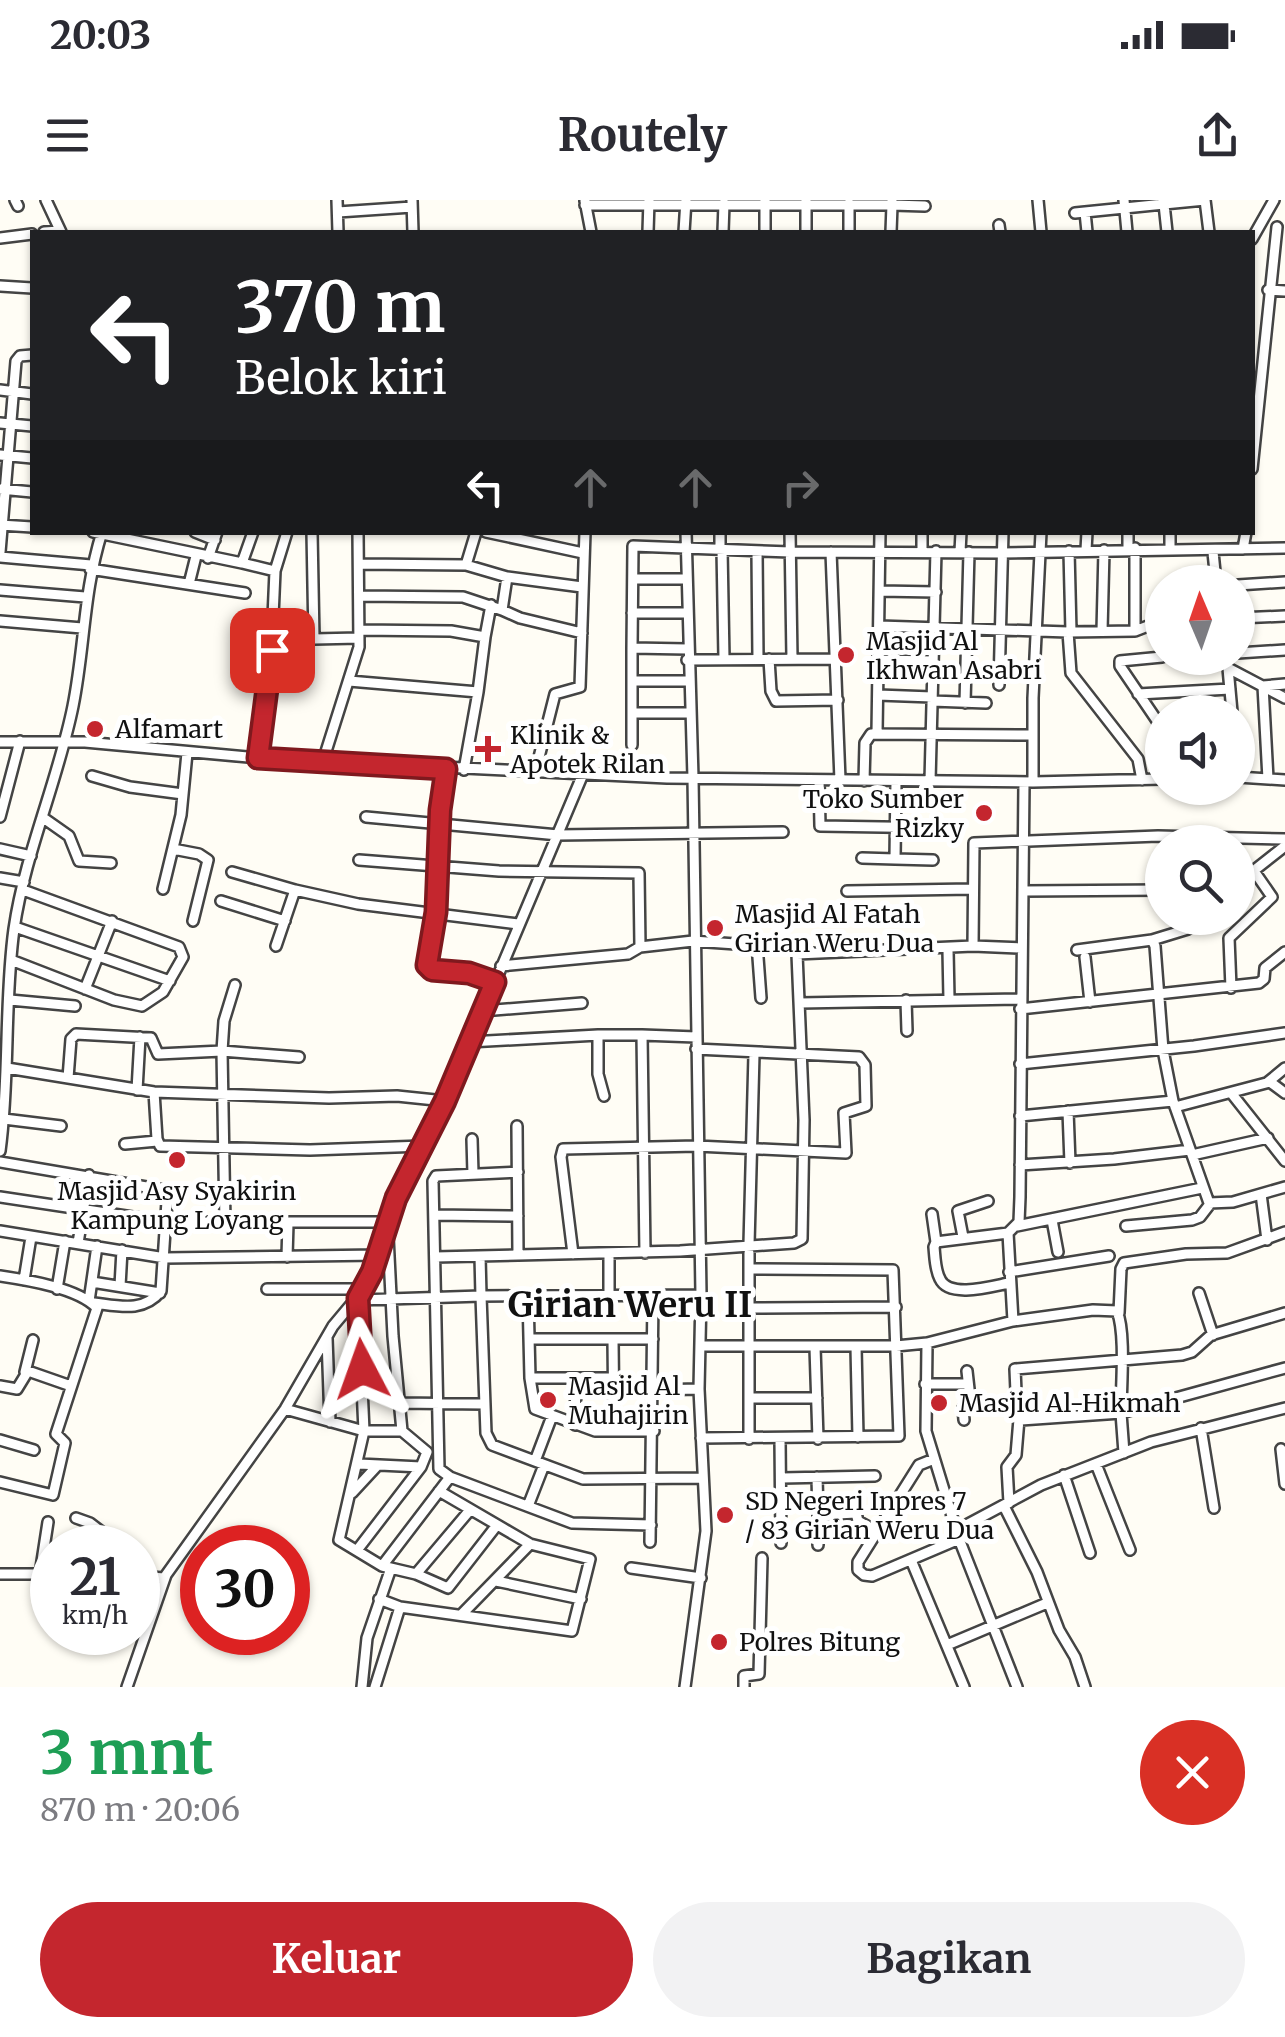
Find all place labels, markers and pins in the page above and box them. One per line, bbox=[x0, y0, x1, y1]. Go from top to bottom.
pin bbox=[230, 608, 315, 693]
place label: Masjid Al Ikhwan Asabri bbox=[866, 625, 1042, 686]
marker: Masjid Al Ikhwan Asabri bbox=[835, 644, 857, 666]
place label: Alfamart bbox=[114, 713, 223, 745]
marker: Alfamart bbox=[84, 718, 106, 740]
place label: Klinik & Apotek Rilan bbox=[509, 719, 665, 780]
marker: Klinik & Apotek Rilan bbox=[475, 736, 501, 762]
place label: Toko Sumber Rizky bbox=[803, 783, 964, 844]
marker: Toko Sumber Rizky bbox=[973, 802, 995, 824]
place label: Masjid Al Fatah Girian Weru Dua bbox=[735, 898, 934, 959]
marker: Masjid Al Fatah Girian Weru Dua bbox=[704, 917, 726, 939]
marker: Masjid Asy Syakirin Kampung Loyang bbox=[166, 1149, 188, 1171]
place label: Masjid Asy Syakirin Kampung Loyang bbox=[58, 1175, 296, 1236]
place label: Masjid Al Muhajirin bbox=[568, 1370, 689, 1431]
place label: Masjid Al-Hikmah bbox=[959, 1387, 1181, 1419]
marker: Masjid Al Muhajirin bbox=[537, 1389, 559, 1411]
marker: Masjid Al-Hikmah bbox=[928, 1392, 950, 1414]
place label: SD Negeri Inpres 7 / 83 Girian Weru Dua bbox=[745, 1485, 994, 1546]
marker: SD Negeri Inpres 7 / 83 Girian Weru Dua bbox=[714, 1504, 736, 1526]
place label: Polres Bitung bbox=[739, 1626, 900, 1658]
marker: Polres Bitung bbox=[708, 1631, 730, 1653]

